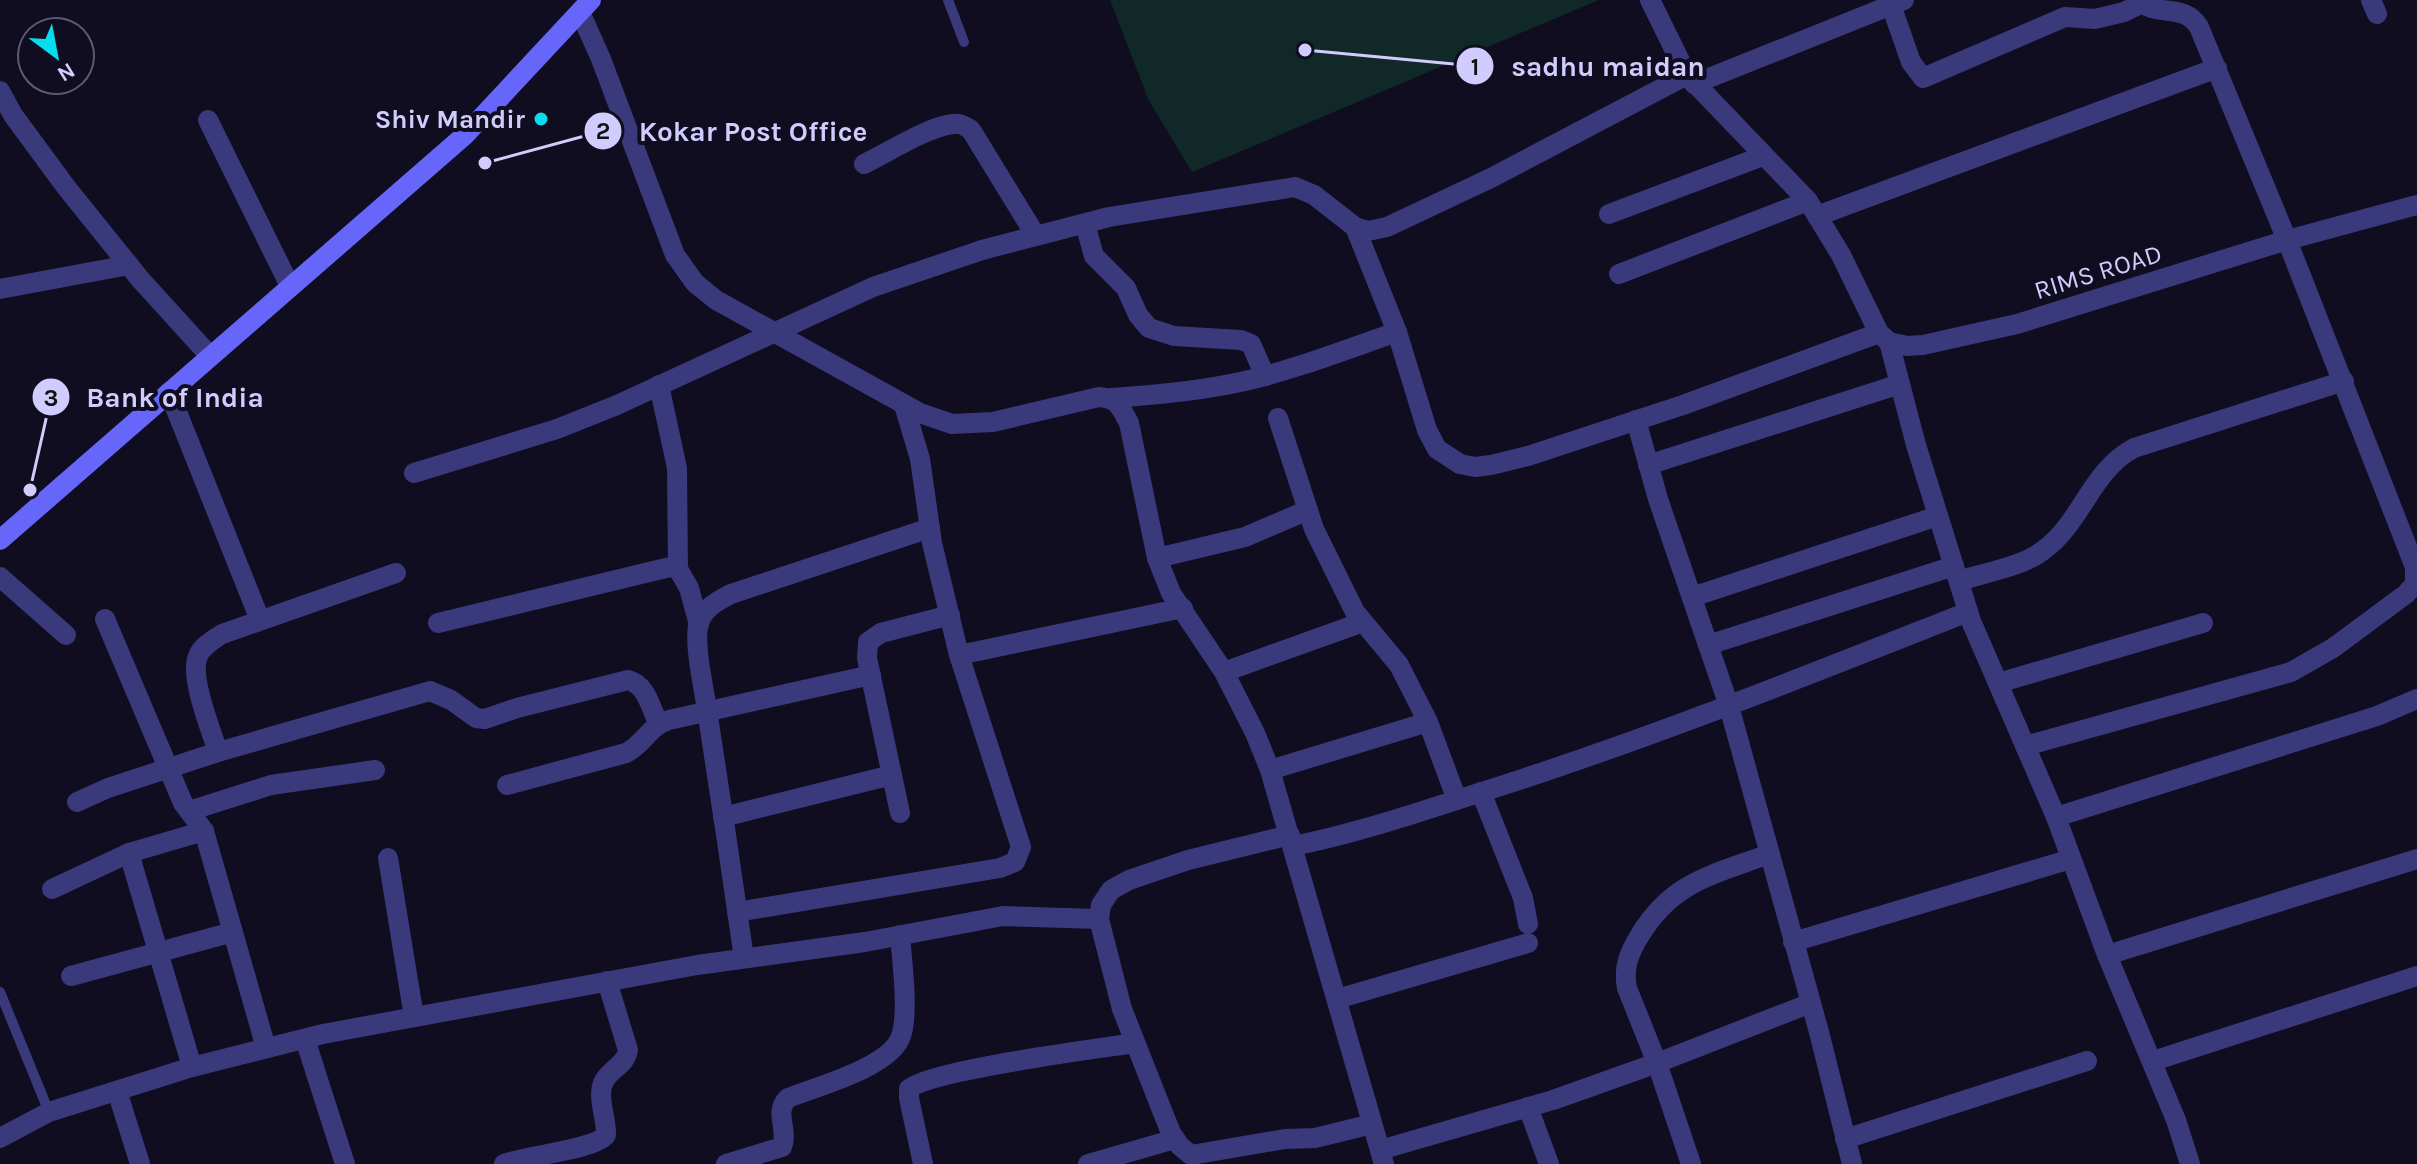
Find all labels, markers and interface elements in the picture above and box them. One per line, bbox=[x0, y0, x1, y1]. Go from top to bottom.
north arrow bbox=[16, 16, 96, 96]
callout: sadhu maidan bbox=[1455, 40, 1721, 92]
text: sadhu maidan bbox=[1511, 50, 1705, 83]
text: 1 bbox=[1471, 53, 1479, 81]
text: N bbox=[52, 57, 80, 87]
place label: Shiv Mandir bbox=[375, 104, 526, 135]
callout: Kokar Post Office bbox=[583, 105, 883, 157]
marker: Shiv Mandir bbox=[532, 110, 550, 128]
text: Kokar Post Office bbox=[639, 115, 867, 148]
text: 2 bbox=[596, 117, 610, 145]
street label: RIMS ROAD bbox=[2030, 238, 2166, 306]
callout: Bank of India bbox=[31, 371, 280, 423]
text: Bank of India bbox=[86, 381, 264, 414]
text: 3 bbox=[44, 384, 58, 412]

